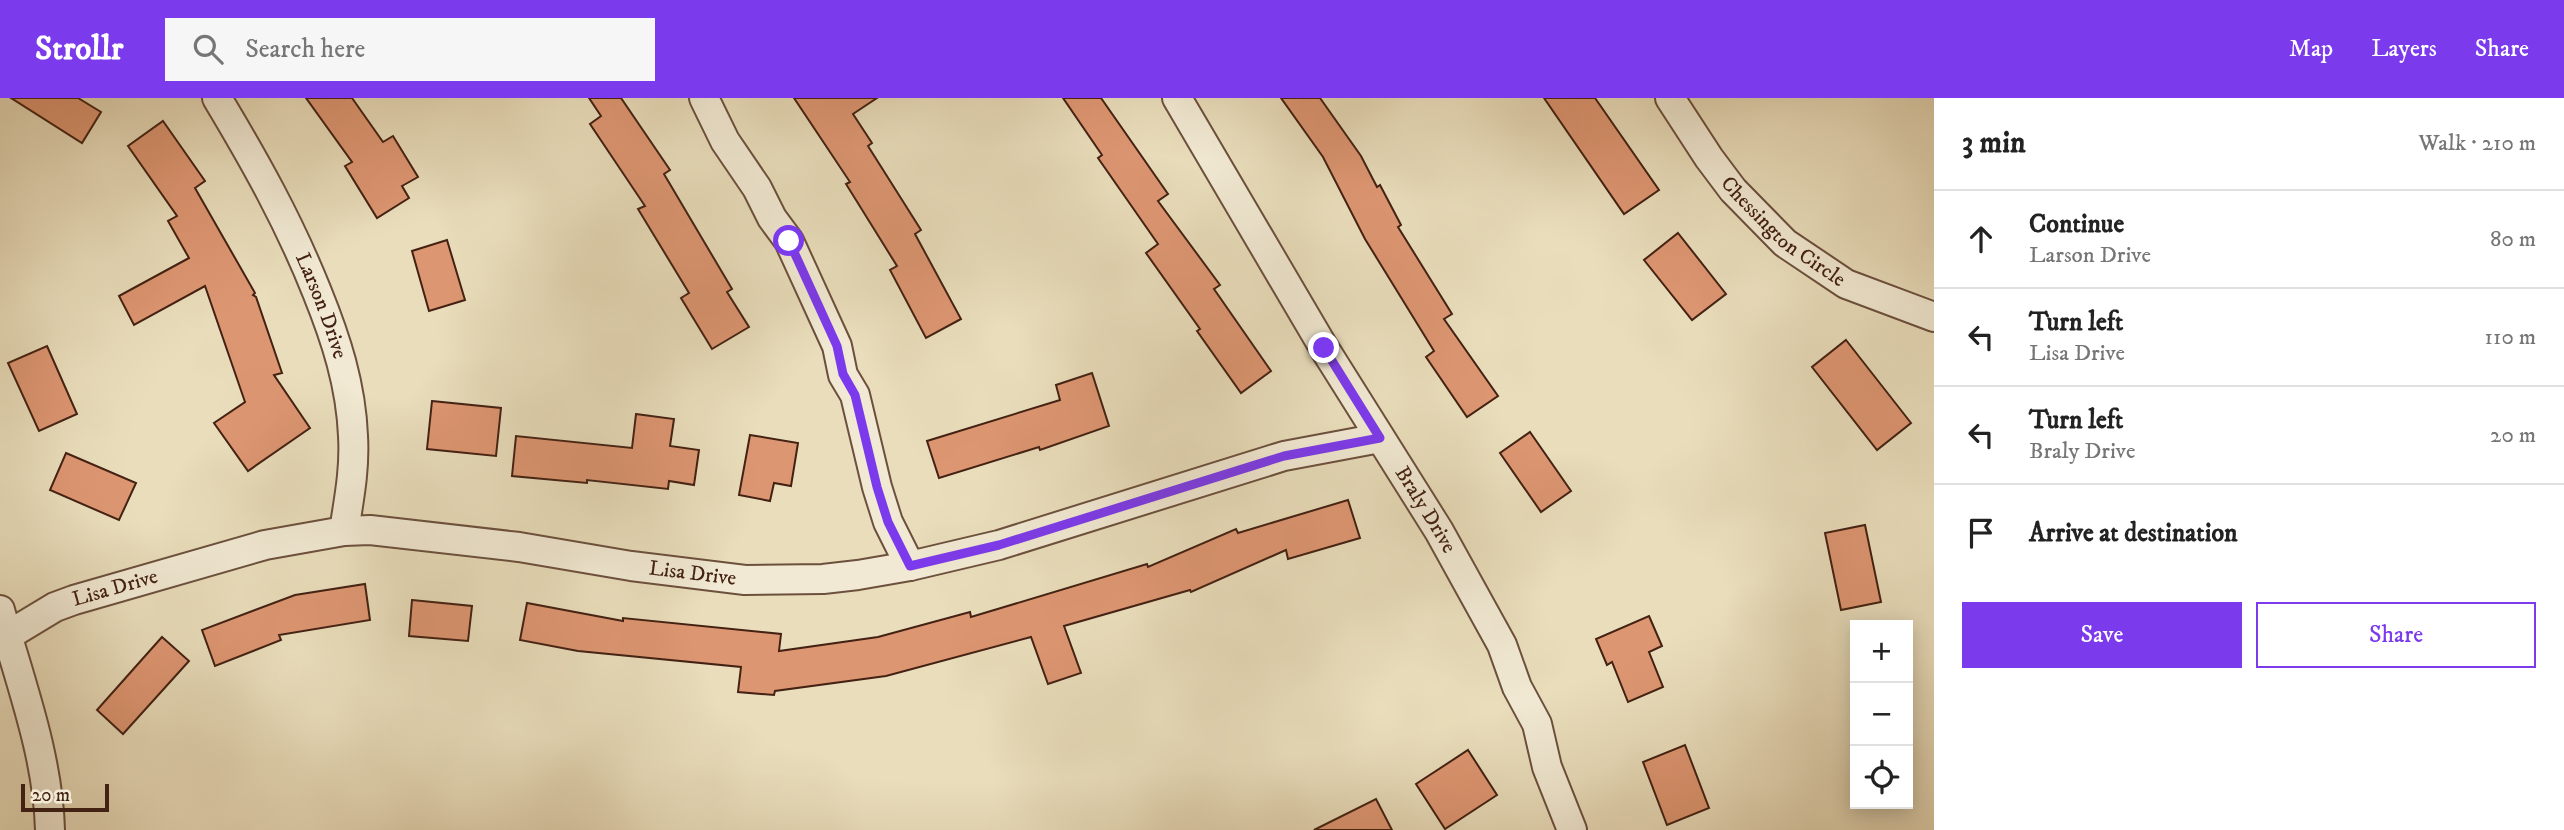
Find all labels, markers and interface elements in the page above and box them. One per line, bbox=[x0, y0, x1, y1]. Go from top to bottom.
search box bbox=[165, 18, 655, 81]
text: Strollr bbox=[35, 29, 123, 70]
icon: search bbox=[189, 30, 227, 68]
text: Search here bbox=[245, 33, 365, 66]
text: Map bbox=[2289, 34, 2333, 64]
text: Layers bbox=[2371, 34, 2437, 64]
text: Share bbox=[2475, 34, 2529, 64]
text: 3 min bbox=[1962, 125, 2026, 162]
text: Walk · 210 m bbox=[2419, 129, 2536, 158]
street label: Chessington Circle bbox=[1715, 171, 1851, 293]
text: Continue bbox=[2029, 208, 2124, 241]
icon: ahead bbox=[1962, 220, 2000, 258]
route start bbox=[773, 225, 804, 256]
text: 80 m bbox=[2490, 225, 2536, 254]
text: Larson Drive bbox=[2029, 241, 2151, 270]
street label: Larson Drive bbox=[289, 249, 353, 362]
text: Turn left bbox=[2029, 306, 2123, 339]
icon: left bbox=[1962, 318, 2000, 356]
text: 110 m bbox=[2485, 323, 2536, 352]
route end bbox=[1308, 332, 1339, 363]
text: Lisa Drive bbox=[2029, 339, 2125, 368]
text: Turn left bbox=[2029, 404, 2123, 437]
icon: left bbox=[1962, 416, 2000, 454]
text: 20 m bbox=[2490, 421, 2536, 450]
text: Braly Drive bbox=[2029, 437, 2135, 466]
street label: Braly Drive bbox=[1389, 462, 1462, 558]
icon: arrive bbox=[1962, 514, 2000, 552]
text: Arrive at destination bbox=[2029, 517, 2238, 550]
street label: Lisa Drive bbox=[647, 555, 738, 592]
street label: Lisa Drive bbox=[69, 563, 161, 613]
button: Save bbox=[1962, 602, 2242, 668]
button: Share bbox=[2256, 602, 2536, 668]
map controls bbox=[1850, 620, 1913, 809]
button: + bbox=[1850, 620, 1913, 683]
button: − bbox=[1850, 683, 1913, 746]
button: locate bbox=[1850, 746, 1913, 809]
scale bar bbox=[21, 781, 108, 813]
text: 20 m bbox=[32, 784, 70, 807]

